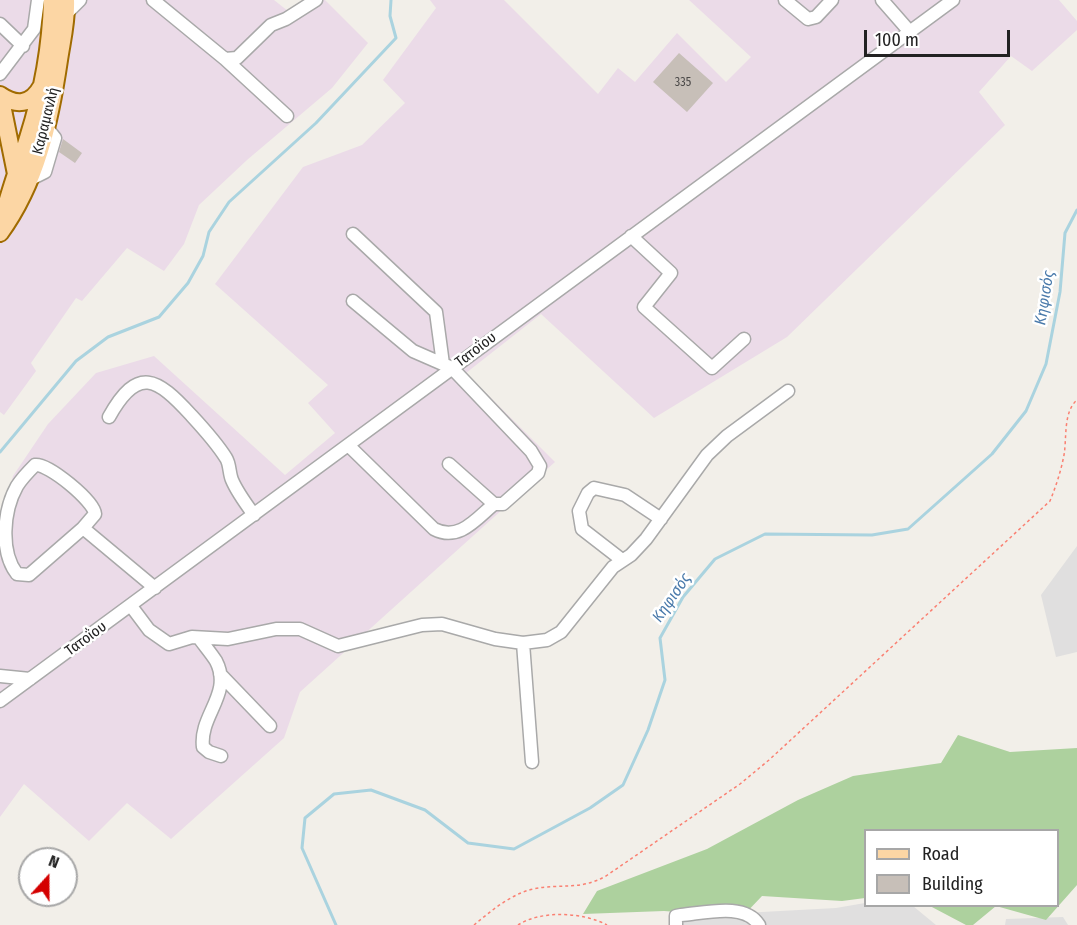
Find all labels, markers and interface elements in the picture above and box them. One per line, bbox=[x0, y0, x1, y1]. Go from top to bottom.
scale bar bbox=[867, 18, 1012, 56]
text: 100 m bbox=[875, 29, 919, 51]
house number: 335 bbox=[675, 76, 691, 90]
street label: Καραμανλή bbox=[29, 86, 63, 156]
water label: Κηφισός bbox=[1031, 269, 1059, 327]
street label: Τατοΐου bbox=[452, 329, 500, 371]
water label: Κηφισός bbox=[649, 570, 695, 626]
street label: Τατοΐου bbox=[62, 618, 110, 660]
legend bbox=[864, 829, 1059, 907]
text: Road bbox=[922, 843, 959, 865]
north arrow bbox=[18, 847, 78, 907]
text: N bbox=[46, 851, 62, 872]
text: Building bbox=[922, 873, 983, 895]

